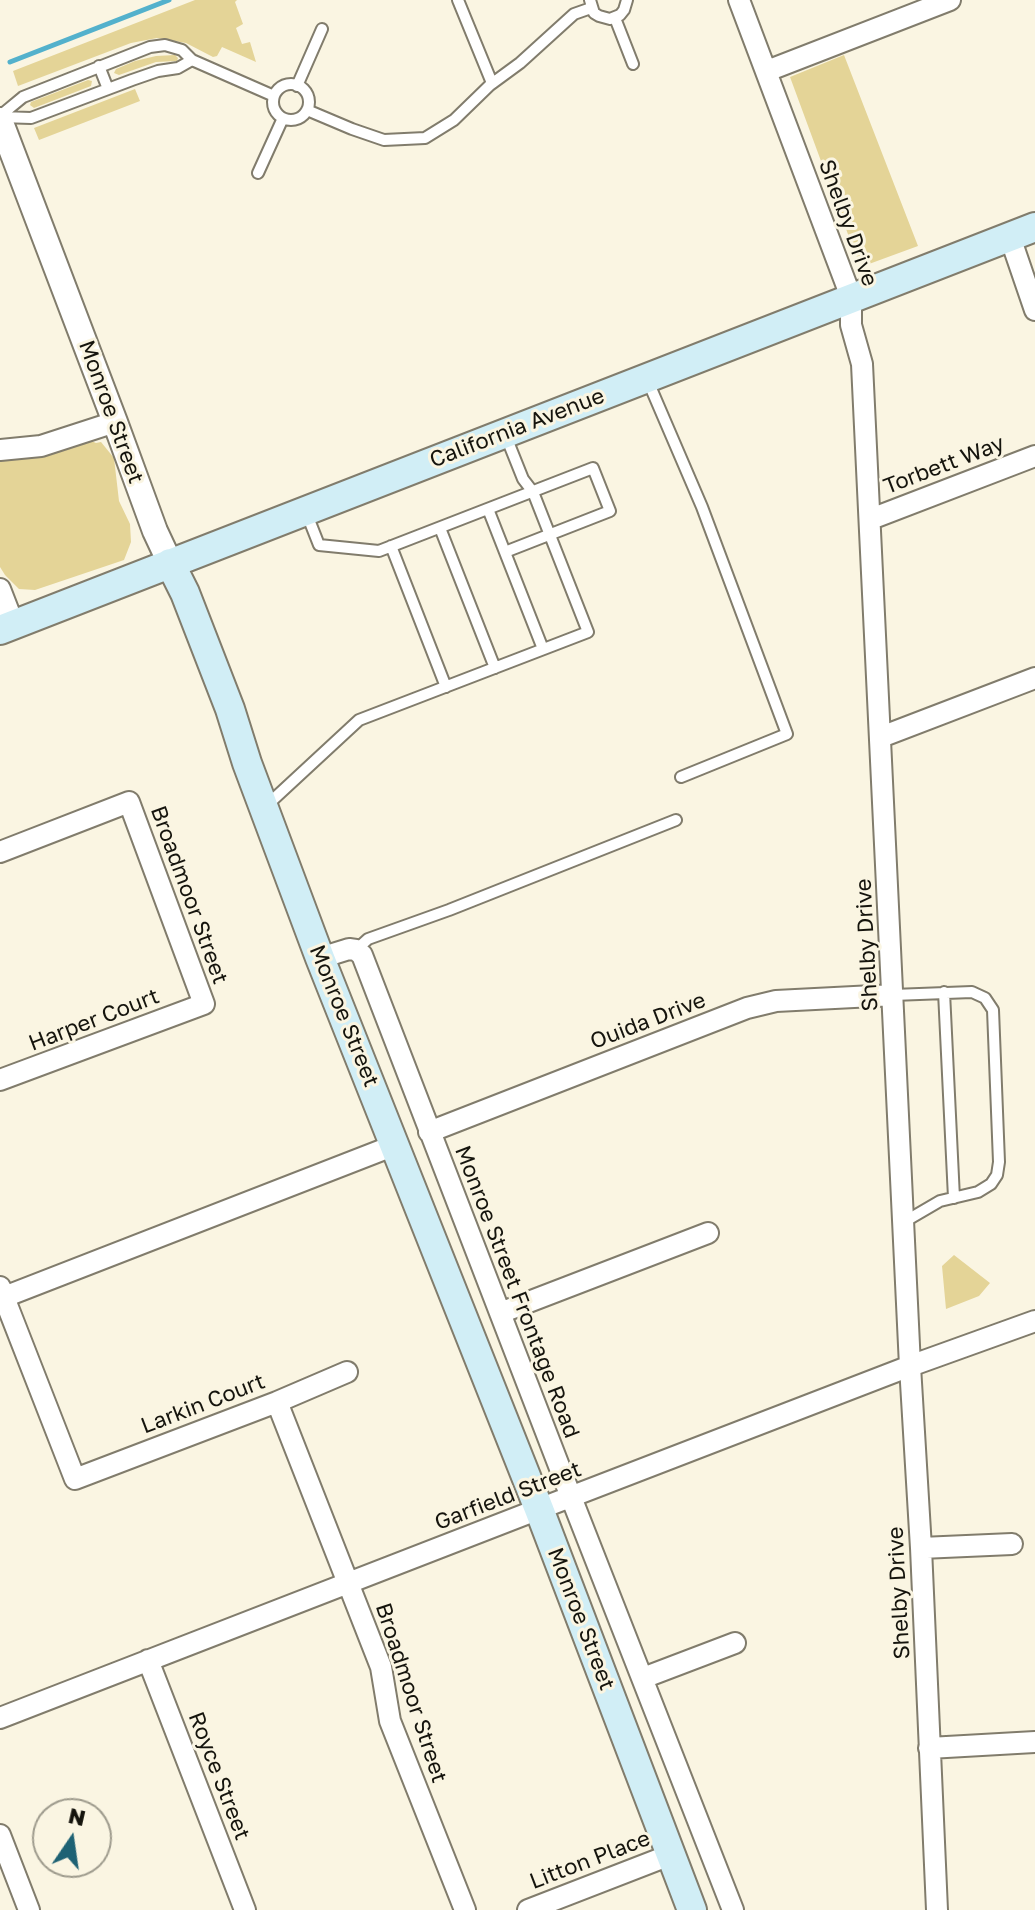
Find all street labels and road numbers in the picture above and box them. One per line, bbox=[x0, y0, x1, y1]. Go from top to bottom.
street label: Shelby Drive bbox=[813, 156, 883, 290]
street label: Monroe Street bbox=[73, 337, 149, 487]
street label: California Avenue bbox=[426, 383, 608, 473]
street label: Torbett Way bbox=[880, 430, 1008, 500]
street label: Broadmoor Street bbox=[145, 802, 233, 988]
street label: Shelby Drive bbox=[850, 878, 884, 1012]
street label: Monroe Street bbox=[304, 941, 384, 1091]
street label: Harper Court bbox=[25, 983, 163, 1057]
street label: Ouida Drive bbox=[587, 987, 709, 1055]
street label: Monroe Street Frontage Road bbox=[449, 1142, 585, 1442]
street label: Larkin Court bbox=[137, 1368, 269, 1440]
street label: Garfield Street bbox=[431, 1456, 585, 1536]
street label: Shelby Drive bbox=[882, 1526, 916, 1660]
street label: Monroe Street bbox=[542, 1544, 620, 1694]
street label: Broadmoor Street bbox=[370, 1600, 452, 1786]
street label: Royce Street bbox=[183, 1708, 255, 1844]
street label: Litton Place bbox=[526, 1825, 654, 1895]

